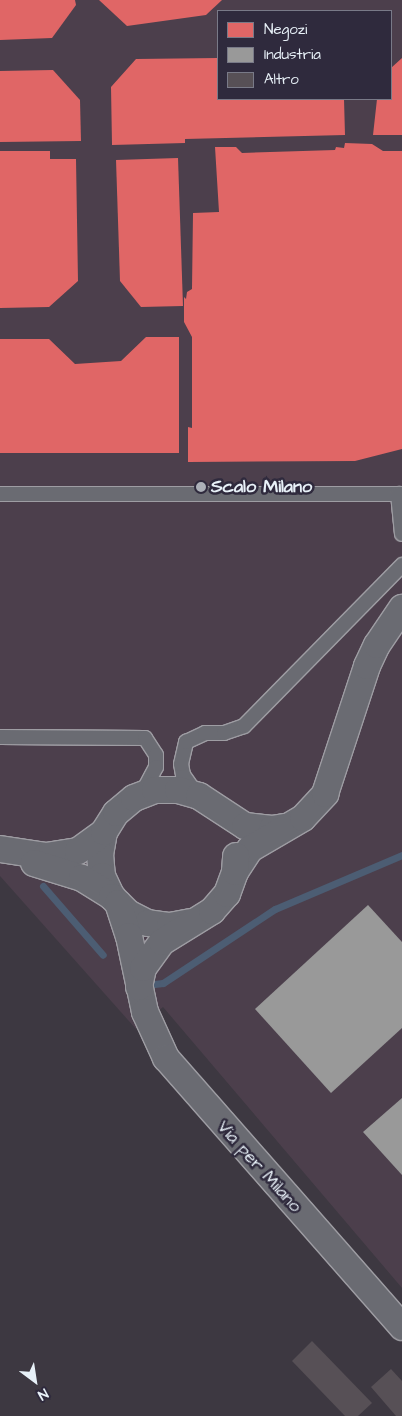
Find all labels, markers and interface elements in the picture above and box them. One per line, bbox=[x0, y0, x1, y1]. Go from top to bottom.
legend bbox=[217, 10, 392, 100]
text: Negozi bbox=[264, 19, 307, 40]
text: Industria bbox=[264, 44, 321, 65]
text: Altro bbox=[264, 69, 299, 90]
place label: Scalo Milano bbox=[211, 476, 312, 498]
marker: Scalo Milano bbox=[195, 481, 207, 493]
street label: Via per Milano bbox=[212, 1117, 306, 1217]
north arrow bbox=[10, 1356, 60, 1406]
text: N bbox=[34, 1383, 52, 1405]

